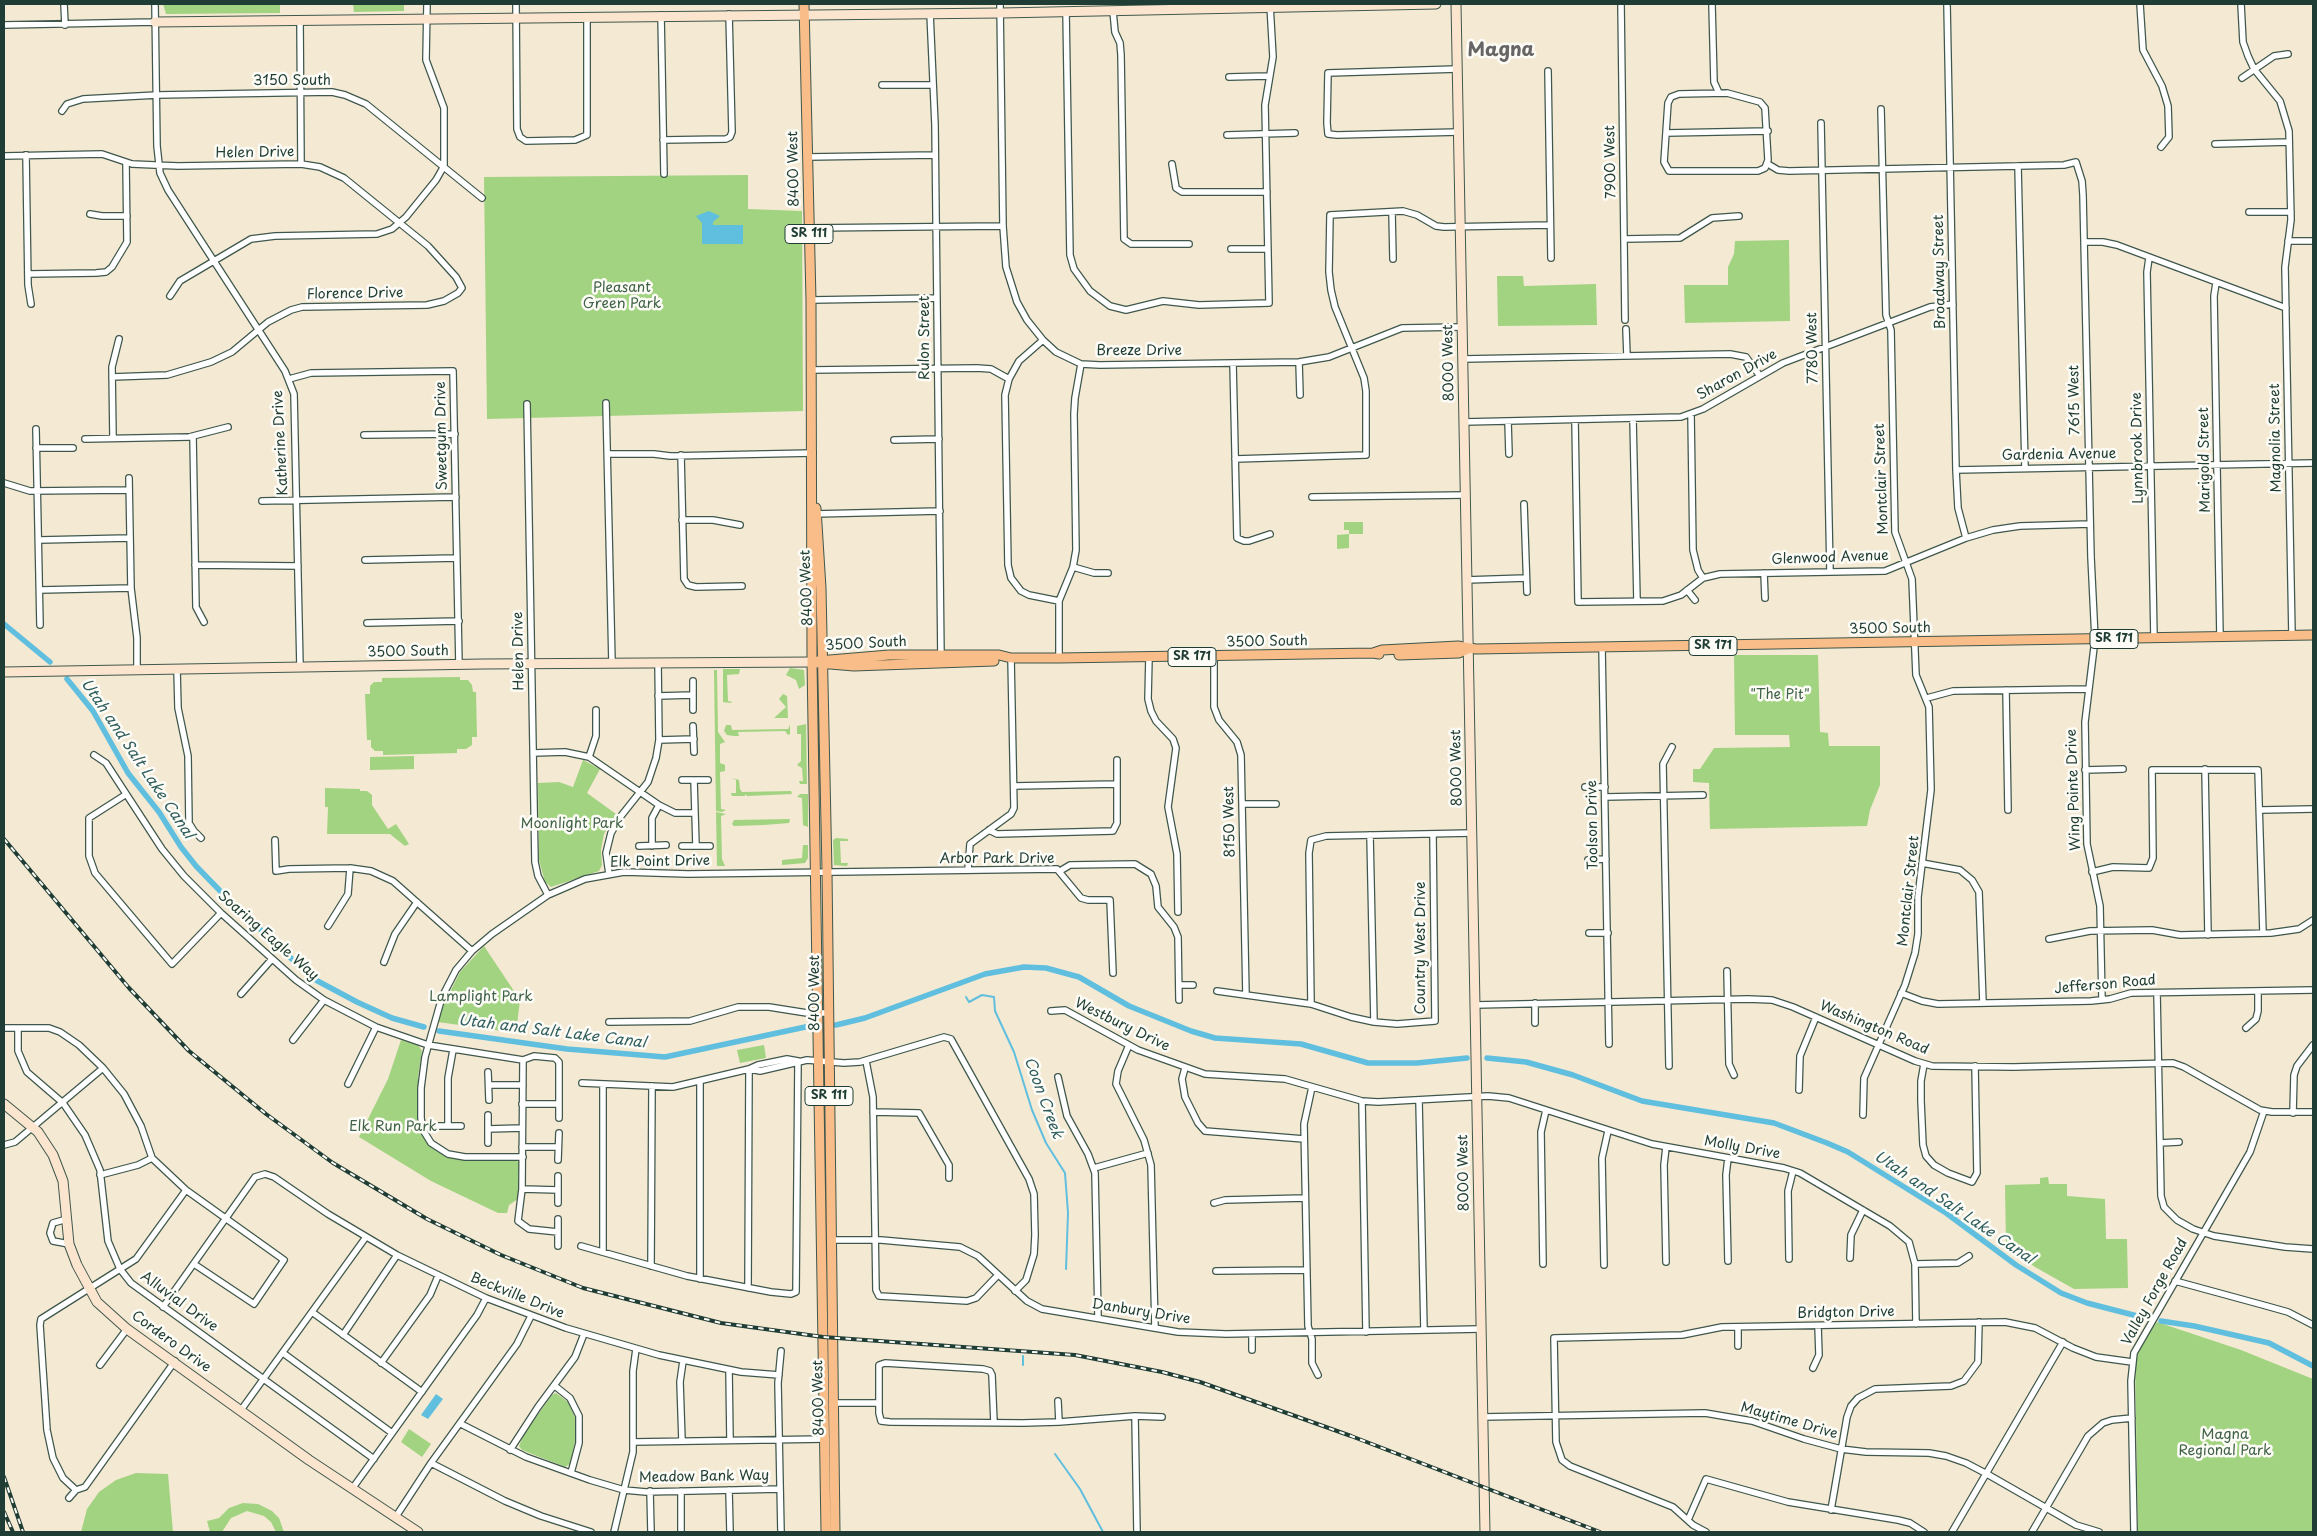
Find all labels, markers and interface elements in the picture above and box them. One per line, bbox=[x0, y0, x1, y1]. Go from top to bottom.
district label: Magna bbox=[1468, 40, 1534, 62]
street label: 3150 South bbox=[253, 73, 331, 89]
street label: 7900 West bbox=[1602, 125, 1620, 199]
street label: 8400 West bbox=[785, 131, 803, 207]
street label: Helen Drive bbox=[215, 144, 295, 162]
street label: Broadway Street bbox=[1931, 215, 1949, 329]
road number: SR 111 bbox=[785, 224, 833, 243]
park label: Pleasant Green Park bbox=[583, 280, 661, 312]
street label: Florence Drive bbox=[306, 285, 404, 303]
street label: Rulon Street bbox=[917, 296, 933, 380]
street label: 7780 West bbox=[1804, 312, 1822, 384]
street label: 8000 West bbox=[1440, 324, 1458, 402]
street label: Breeze Drive bbox=[1096, 343, 1182, 359]
street label: Sharon Drive bbox=[1694, 346, 1780, 404]
street label: 7615 West bbox=[2066, 365, 2084, 435]
street label: Sweetgum Drive bbox=[433, 381, 451, 491]
street label: Magnolia Street bbox=[2267, 383, 2285, 493]
street label: Katherine Drive bbox=[270, 390, 292, 496]
street label: Lynnbrook Drive bbox=[2129, 392, 2147, 504]
street label: Marigold Street bbox=[2196, 407, 2214, 513]
street label: Montclair Street bbox=[1872, 423, 1892, 535]
street label: Gardenia Avenue bbox=[2002, 446, 2116, 464]
street label: Glenwood Avenue bbox=[1771, 548, 1889, 568]
street label: 8400 West bbox=[797, 550, 817, 626]
street label: Helen Drive bbox=[510, 611, 528, 691]
street label: 3500 South bbox=[1849, 620, 1931, 638]
road number: SR 171 bbox=[2090, 630, 2138, 648]
street label: 3500 South bbox=[825, 633, 907, 655]
street label: 3500 South bbox=[1226, 633, 1308, 651]
road number: SR 171 bbox=[1689, 636, 1737, 656]
street label: 3500 South bbox=[367, 643, 449, 661]
road number: SR 171 bbox=[1168, 648, 1216, 666]
water label: Utah and Salt Lake Canal bbox=[77, 676, 197, 842]
park label: "The Pit" bbox=[1750, 687, 1810, 703]
street label: 8000 West bbox=[1448, 729, 1466, 807]
street label: Wing Pointe Drive bbox=[2063, 729, 2085, 851]
street label: Toolson Drive bbox=[1584, 780, 1602, 870]
street label: 8150 West bbox=[1221, 786, 1239, 858]
park label: Moonlight Park bbox=[520, 816, 624, 832]
street label: Montclair Street bbox=[1895, 835, 1923, 947]
street label: Arbor Park Drive bbox=[939, 851, 1055, 867]
street label: Elk Point Drive bbox=[610, 853, 710, 871]
street label: Country West Drive bbox=[1413, 882, 1429, 1014]
street label: Soaring Eagle Way bbox=[214, 888, 322, 984]
street label: 8400 West bbox=[807, 955, 823, 1031]
street label: Jefferson Road bbox=[2054, 972, 2156, 998]
park label: Lamplight Park bbox=[429, 989, 533, 1005]
street label: Westbury Drive bbox=[1072, 995, 1172, 1055]
street label: Washington Road bbox=[1817, 997, 1931, 1059]
water label: Utah and Salt Lake Canal bbox=[457, 1012, 647, 1052]
water label: Coon Creek bbox=[1020, 1055, 1066, 1141]
road number: SR 111 bbox=[805, 1086, 853, 1106]
park label: Elk Run Park bbox=[349, 1119, 437, 1135]
street label: Molly Drive bbox=[1703, 1133, 1781, 1163]
street label: 8000 West bbox=[1455, 1134, 1473, 1212]
water label: Utah and Salt Lake Canal bbox=[1871, 1148, 2037, 1268]
street label: Valley Forge Road bbox=[2119, 1236, 2191, 1348]
street label: Alluvial Drive bbox=[137, 1268, 221, 1336]
street label: Beckville Drive bbox=[468, 1269, 566, 1323]
street label: Danbury Drive bbox=[1091, 1296, 1191, 1328]
street label: Bridgton Drive bbox=[1797, 1304, 1895, 1322]
street label: Cordero Drive bbox=[128, 1308, 214, 1376]
street label: 8400 West bbox=[810, 1360, 828, 1436]
street label: Maytime Drive bbox=[1739, 1399, 1839, 1443]
park label: Magna Regional Park bbox=[2178, 1427, 2272, 1460]
street label: Meadow Bank Way bbox=[639, 1467, 769, 1487]

